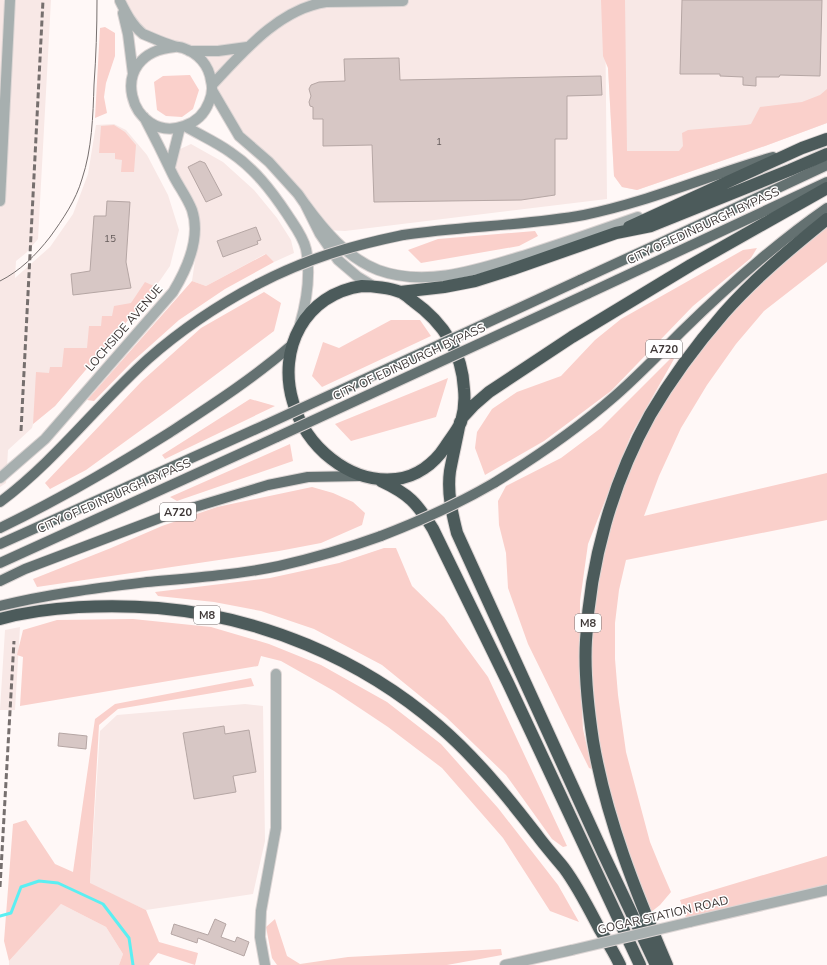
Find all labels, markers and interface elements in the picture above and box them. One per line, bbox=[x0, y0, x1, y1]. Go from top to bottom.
house number: 1 bbox=[436, 135, 442, 149]
street label: CITY OF EDINBURGH BYPASS bbox=[624, 184, 782, 268]
house number: 15 bbox=[104, 232, 116, 246]
street label: LOCHSIDE AVENUE bbox=[82, 281, 166, 375]
street label: CITY OF EDINBURGH BYPASS bbox=[330, 320, 488, 404]
road number: A720 bbox=[646, 340, 682, 358]
street label: CITY OF EDINBURGH BYPASS bbox=[35, 455, 193, 537]
road number: A720 bbox=[160, 503, 196, 521]
road number: M8 bbox=[194, 606, 220, 624]
road number: M8 bbox=[575, 614, 601, 632]
street label: GOGAR STATION ROAD bbox=[596, 892, 730, 938]

